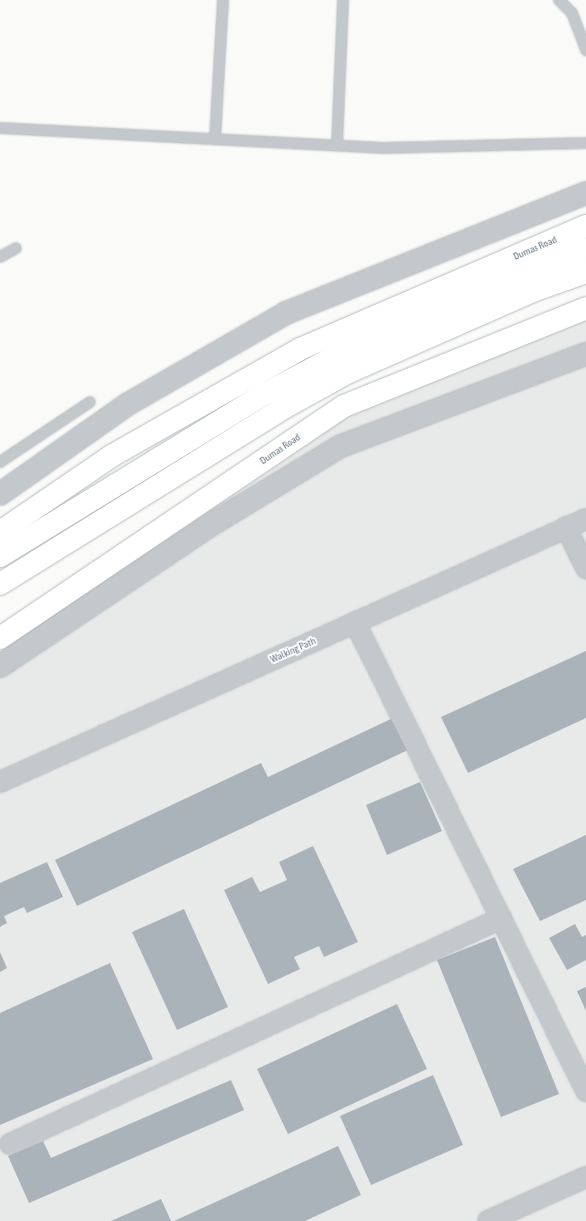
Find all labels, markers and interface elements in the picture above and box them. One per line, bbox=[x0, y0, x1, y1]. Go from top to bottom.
street label: Dumas Road bbox=[511, 233, 559, 263]
street label: Dumas Road bbox=[257, 431, 303, 467]
street label: Walking Path bbox=[269, 635, 317, 665]

